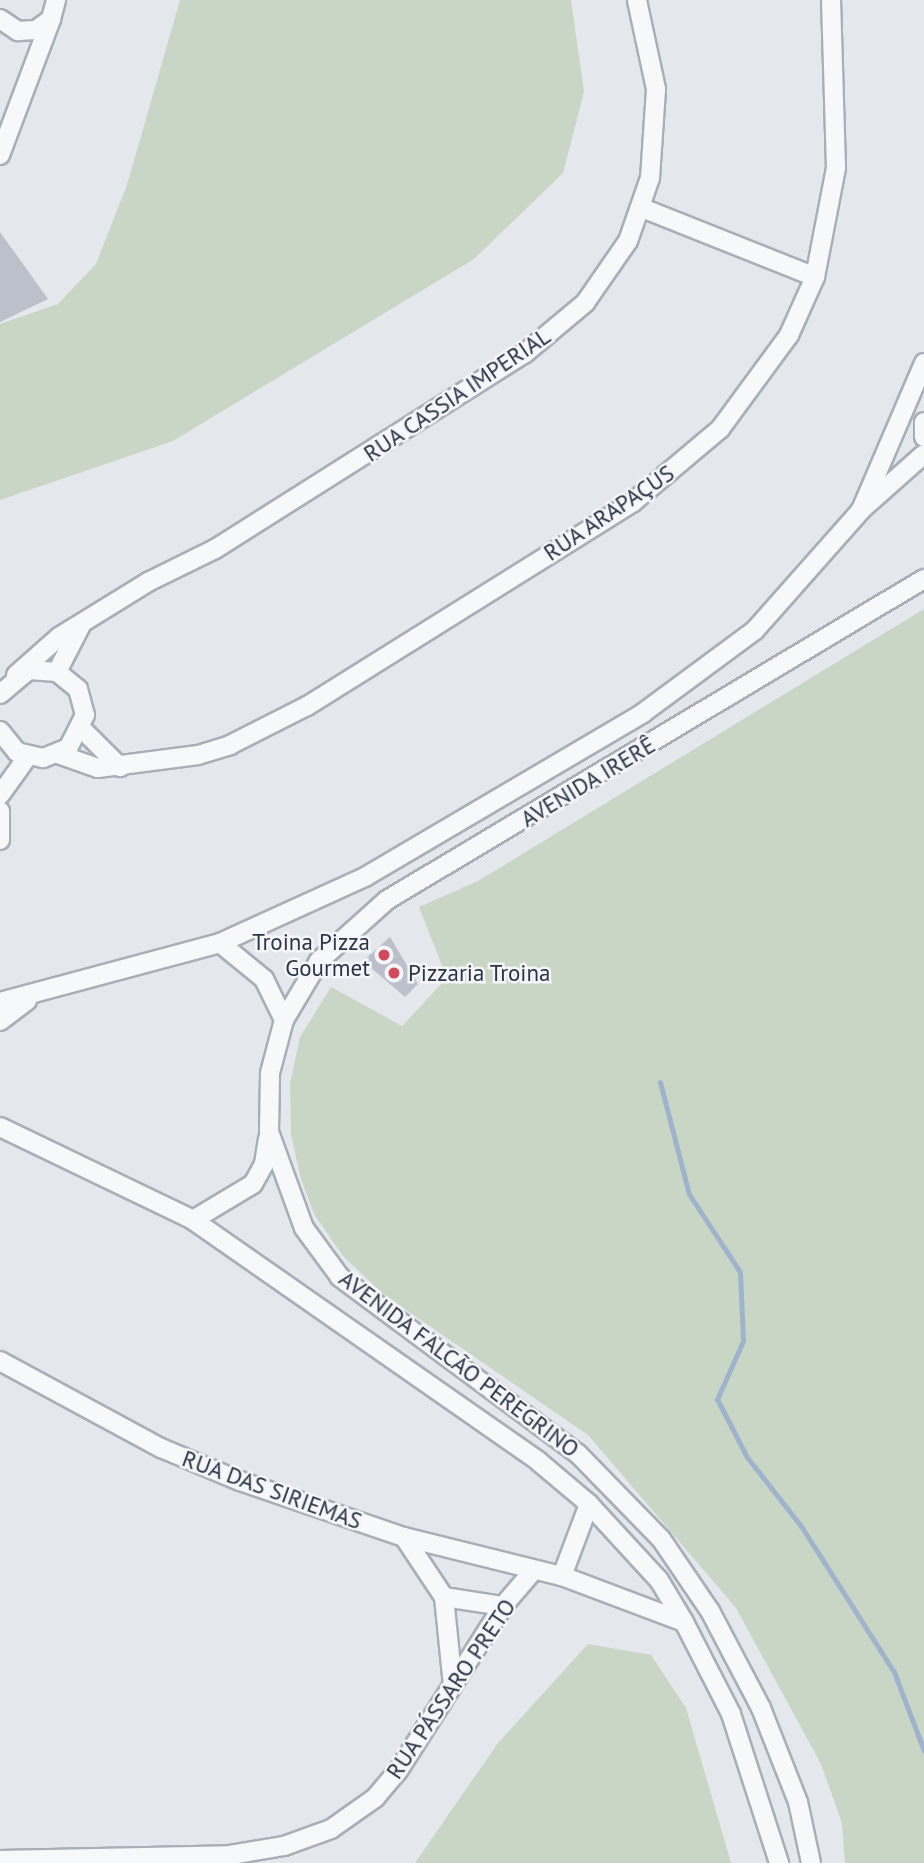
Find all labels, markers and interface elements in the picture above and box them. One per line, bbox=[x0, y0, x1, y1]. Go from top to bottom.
street label: RUA CASSIA IMPERIAL bbox=[358, 322, 556, 468]
street label: RUA ARAPAÇUS bbox=[538, 459, 680, 567]
street label: AVENIDA IRERÊ bbox=[515, 731, 661, 833]
place label: Troina Pizza Gourmet bbox=[252, 928, 370, 982]
marker: Troina Pizza Gourmet bbox=[376, 947, 392, 963]
place label: Pizzaria Troina bbox=[408, 959, 551, 987]
marker: Pizzaria Troina bbox=[386, 965, 402, 981]
street label: AVENIDA FALCÃO PEREGRINO bbox=[333, 1265, 585, 1463]
street label: RUA DAS SIRIEMAS bbox=[178, 1445, 366, 1535]
street label: RUA PÁSSARO PRETO bbox=[380, 1593, 522, 1785]

